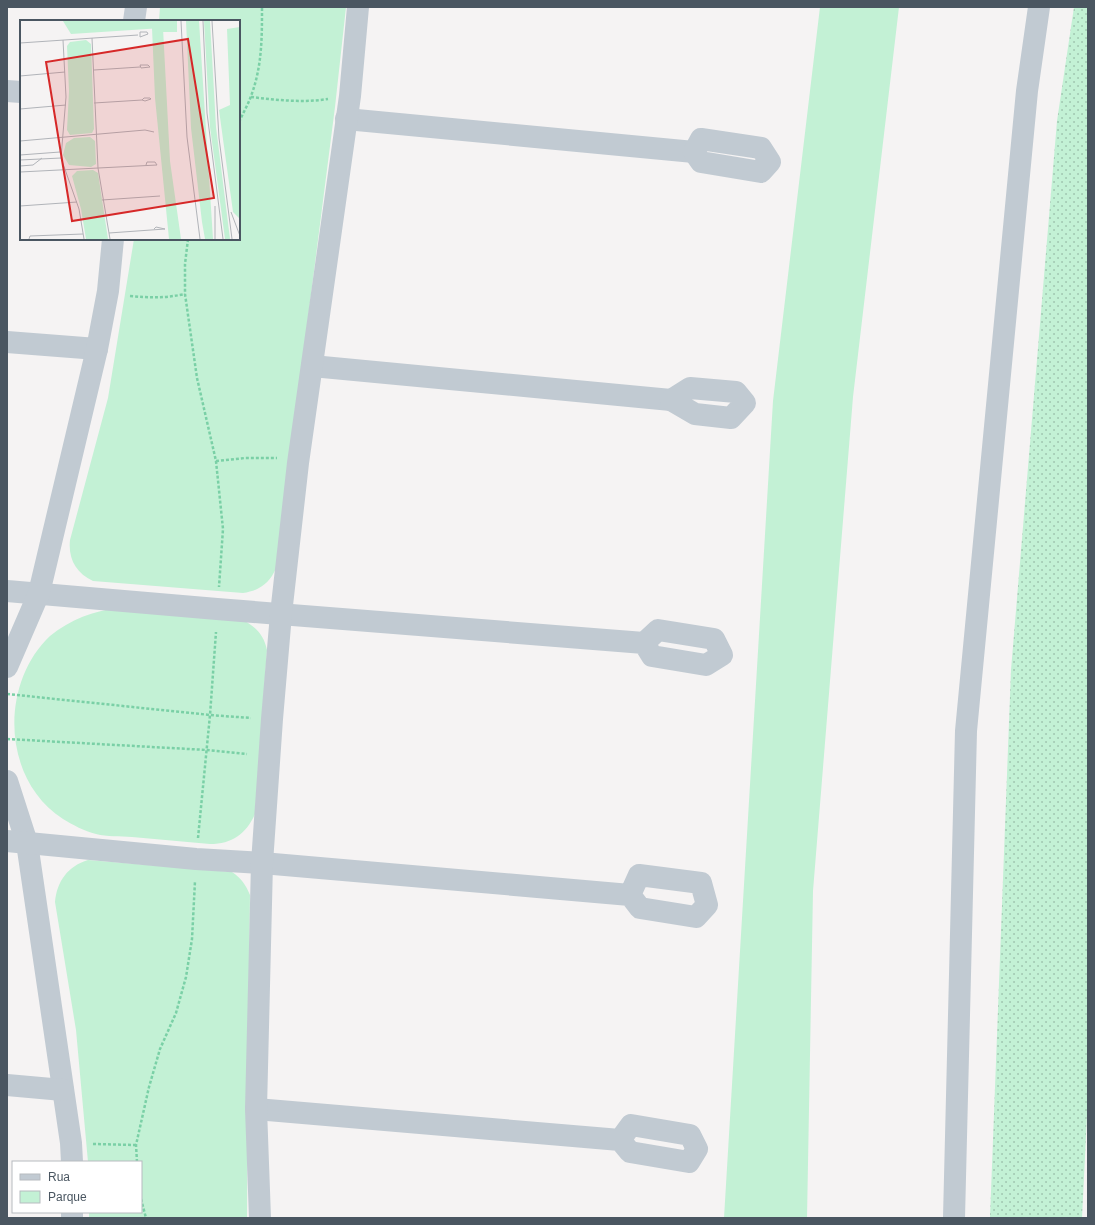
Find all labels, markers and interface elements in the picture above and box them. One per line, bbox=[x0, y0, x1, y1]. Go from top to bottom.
inset map bbox=[20, 20, 240, 240]
legend bbox=[12, 1161, 142, 1213]
text: Rua bbox=[48, 1170, 70, 1184]
text: Parque bbox=[48, 1190, 87, 1204]

